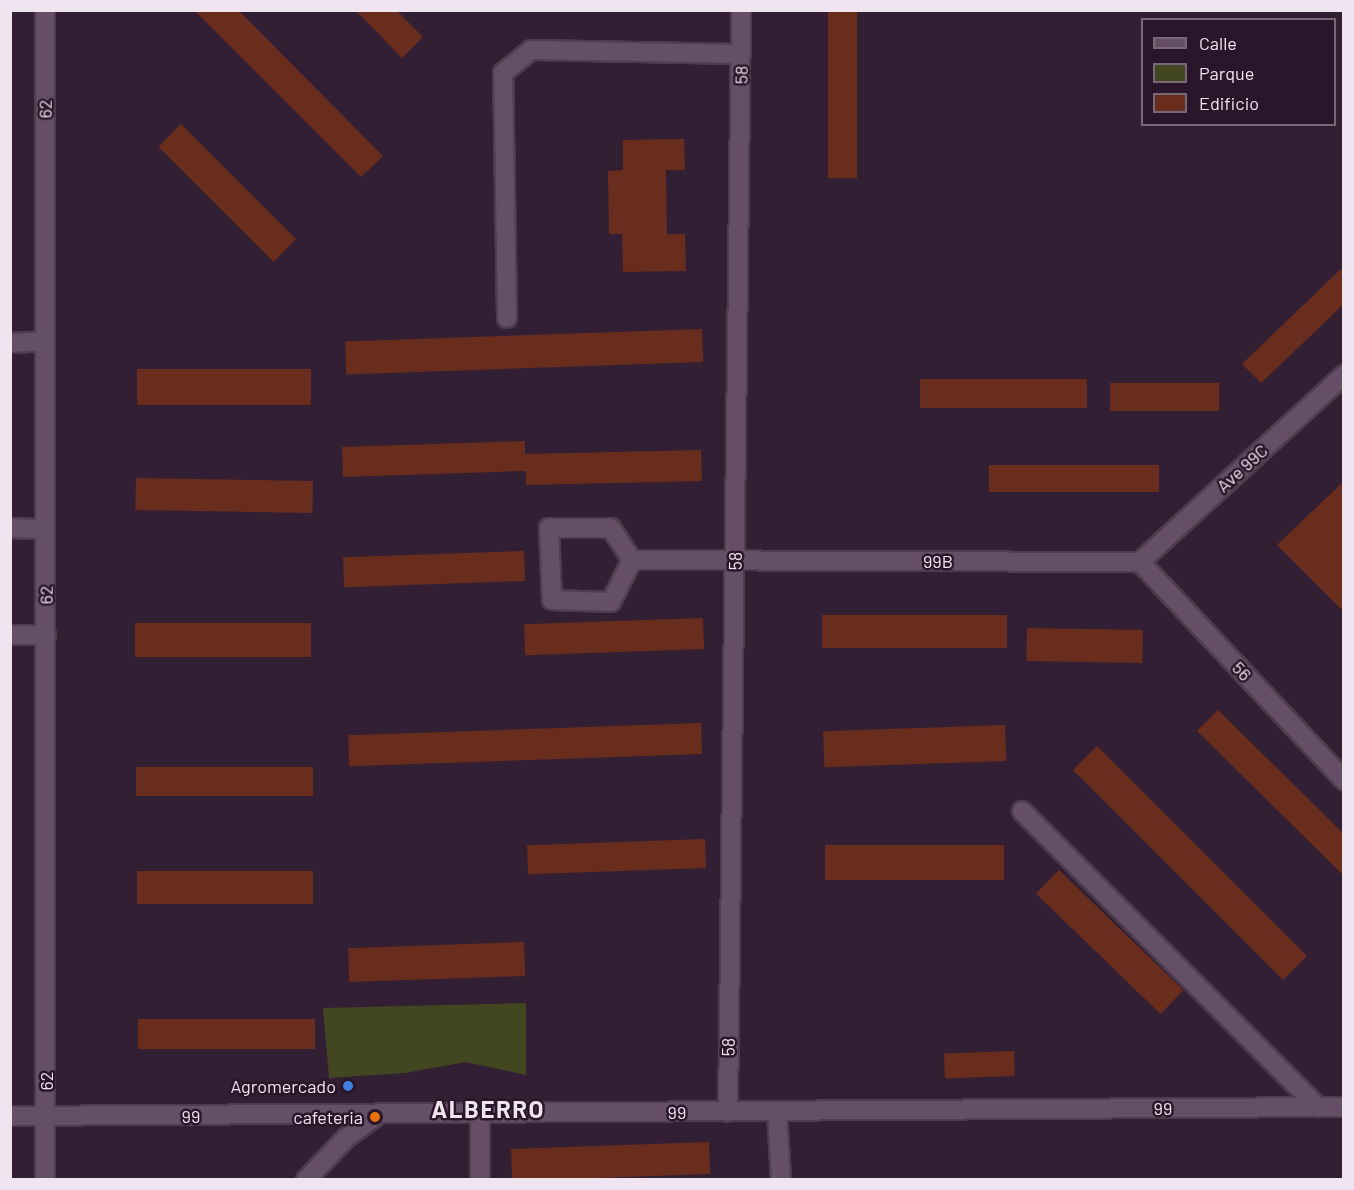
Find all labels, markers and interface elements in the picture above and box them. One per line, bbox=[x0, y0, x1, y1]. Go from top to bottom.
legend bbox=[1141, 18, 1336, 126]
text: Calle bbox=[1199, 32, 1237, 54]
text: Parque bbox=[1199, 62, 1254, 84]
street label: 58 bbox=[730, 65, 752, 85]
text: Edificio bbox=[1199, 92, 1259, 114]
street label: 62 bbox=[34, 100, 56, 118]
street label: Ave 99C bbox=[1212, 439, 1272, 497]
street label: 99B bbox=[923, 550, 953, 572]
street label: 58 bbox=[724, 551, 746, 571]
street label: 62 bbox=[35, 586, 57, 604]
street label: 56 bbox=[1228, 657, 1256, 685]
street label: 58 bbox=[717, 1037, 739, 1057]
street label: 62 bbox=[35, 1072, 57, 1090]
place label: Agromercado bbox=[231, 1075, 336, 1097]
marker: Agromercado bbox=[341, 1079, 355, 1093]
district label: ALBERRO bbox=[431, 1095, 545, 1123]
street label: 99 bbox=[1154, 1097, 1172, 1119]
street label: 99 bbox=[668, 1101, 686, 1123]
street label: 99 bbox=[182, 1105, 200, 1127]
place label: cafeteria bbox=[293, 1106, 363, 1128]
marker: cafeteria bbox=[368, 1110, 382, 1124]

